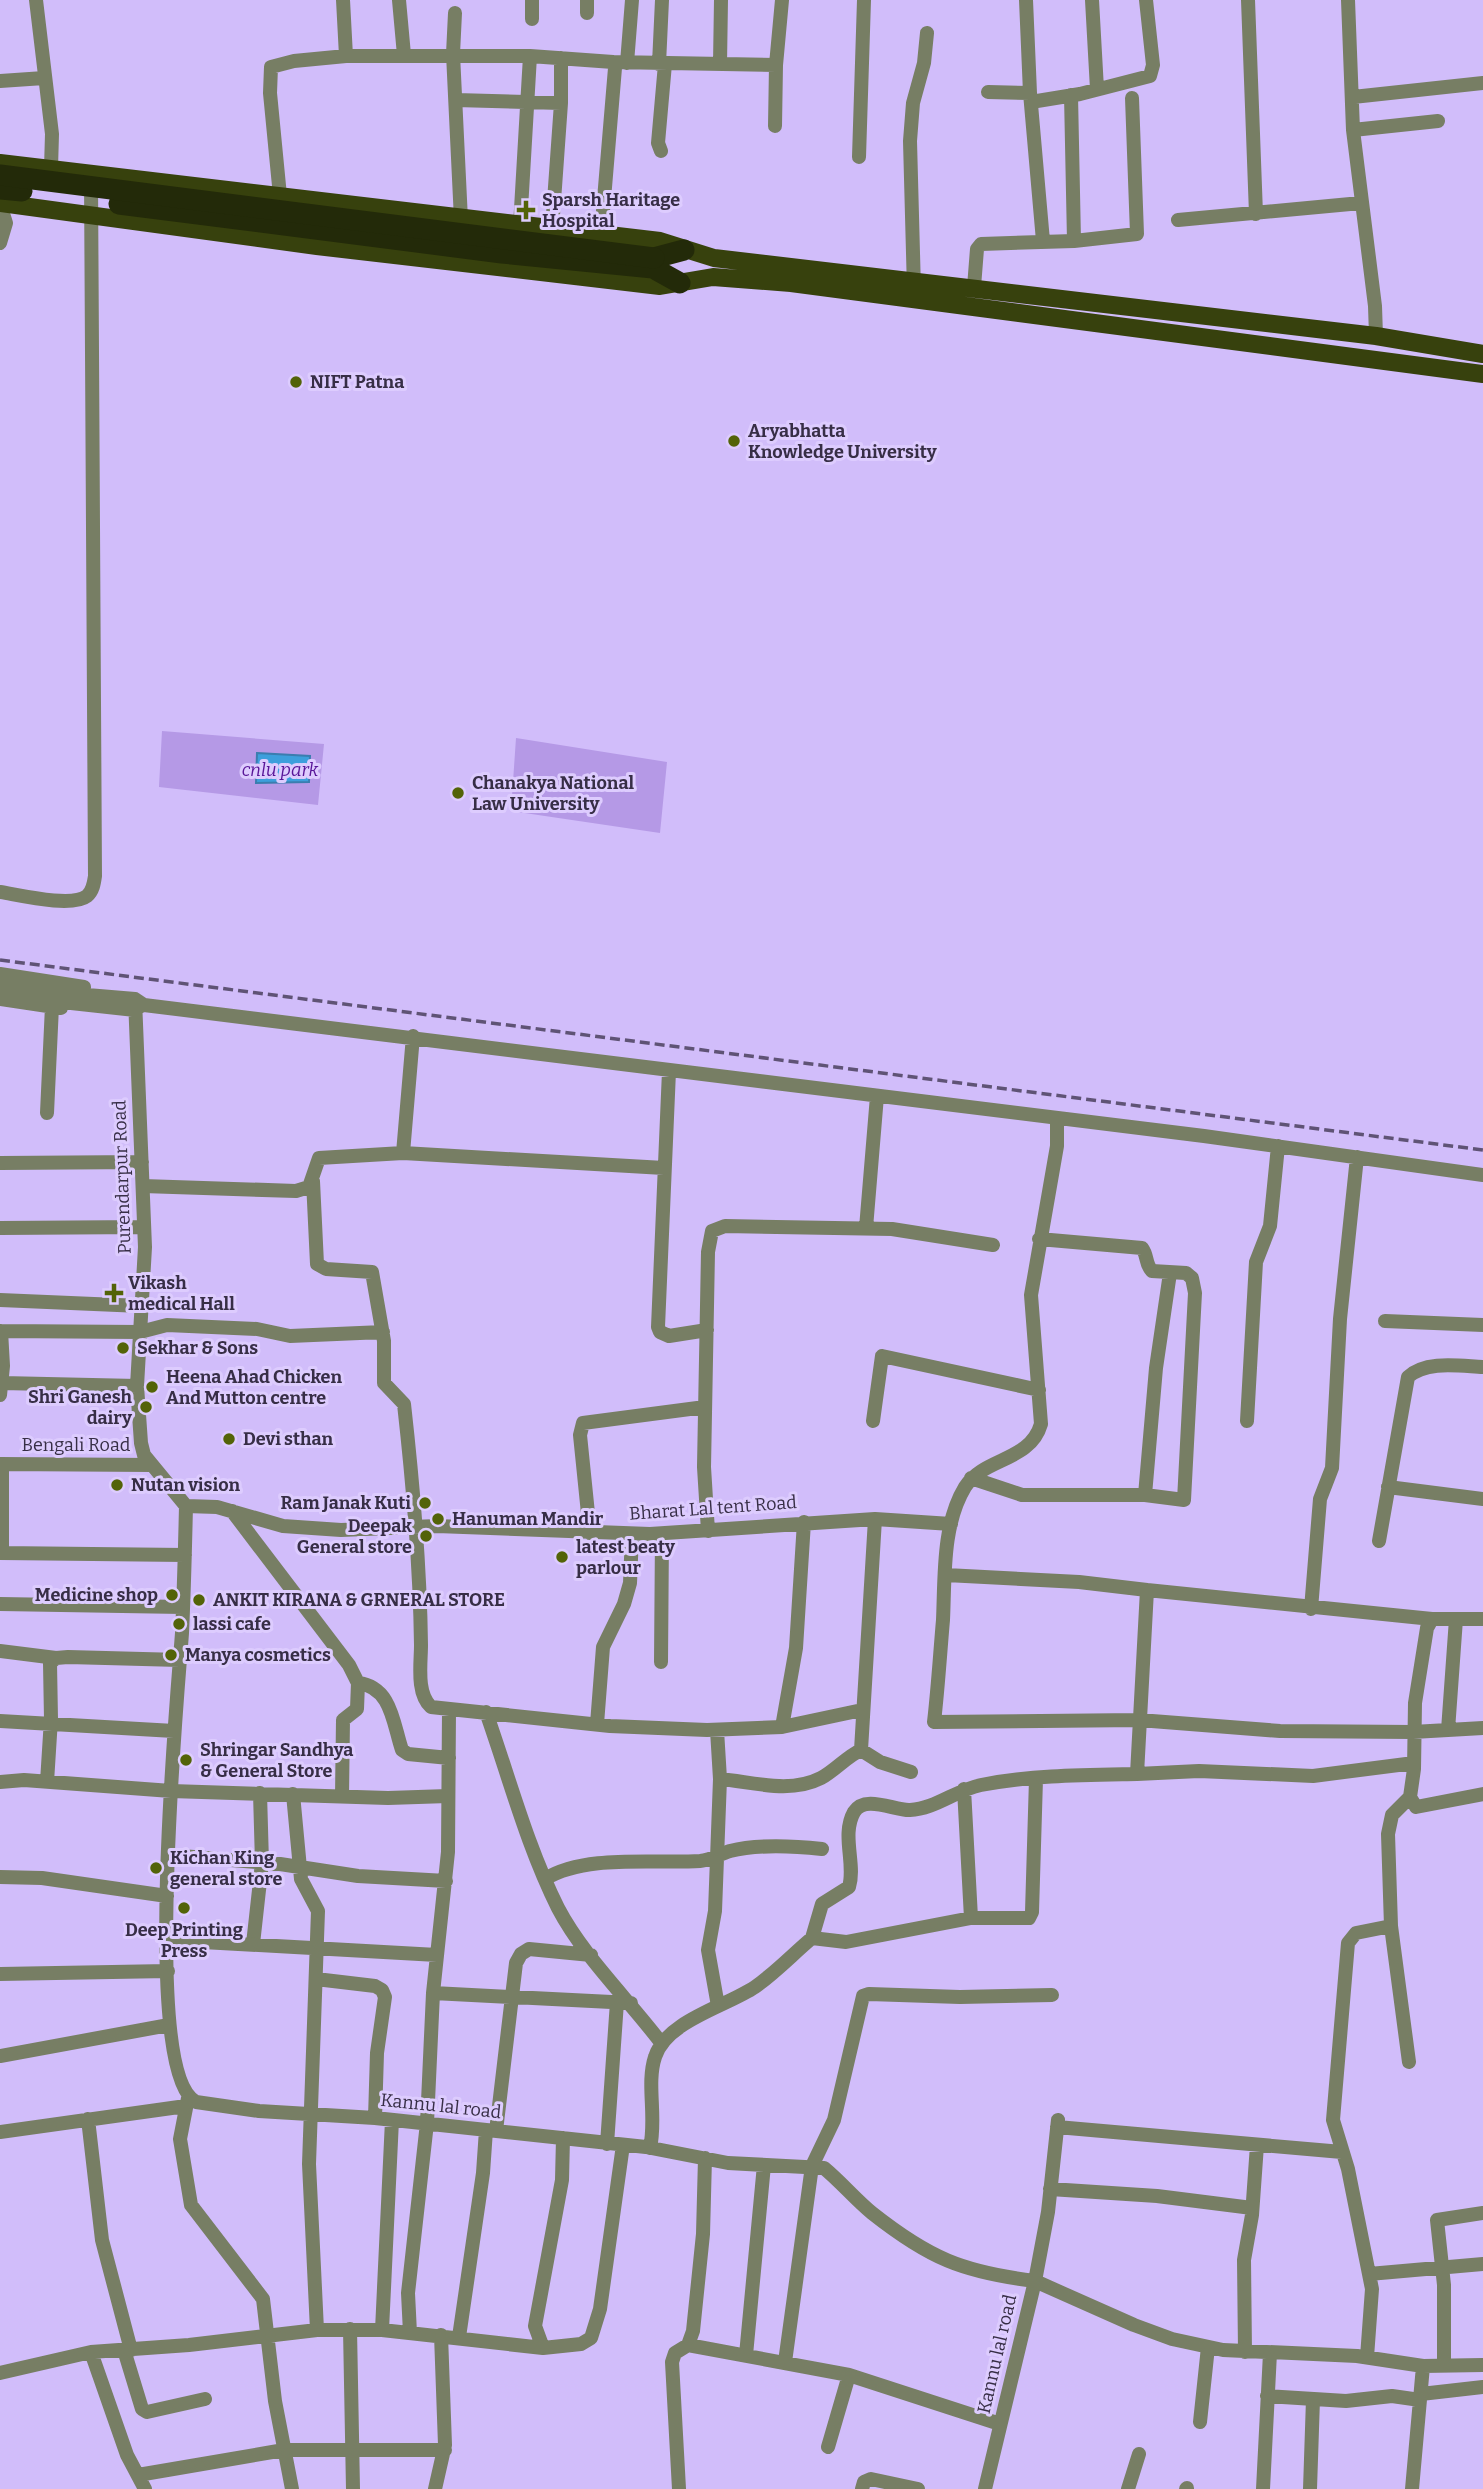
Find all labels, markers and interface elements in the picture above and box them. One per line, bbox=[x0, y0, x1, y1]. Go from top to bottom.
place label: Sparsh Haritage Hospital bbox=[542, 189, 680, 232]
marker: Sparsh Haritage Hospital bbox=[516, 200, 536, 220]
place label: NIFT Patna bbox=[310, 371, 404, 393]
marker: NIFT Patna bbox=[288, 374, 304, 390]
place label: Aryabhatta Knowledge University bbox=[748, 420, 938, 463]
marker: Aryabhatta Knowledge University bbox=[726, 433, 742, 449]
park label: cnlu park bbox=[242, 759, 319, 781]
place label: Chanakya National Law University bbox=[472, 772, 634, 815]
marker: Chanakya National Law University bbox=[450, 785, 466, 801]
street label: Purendarpur Road bbox=[108, 1099, 136, 1254]
place label: Vikash medical Hall bbox=[128, 1272, 235, 1315]
marker: Vikash medical Hall bbox=[106, 1285, 122, 1301]
place label: Sekhar & Sons bbox=[137, 1337, 258, 1359]
marker: Sekhar & Sons bbox=[115, 1340, 131, 1356]
place label: Heena Ahad Chicken And Mutton centre bbox=[166, 1366, 342, 1409]
marker: Heena Ahad Chicken And Mutton centre bbox=[144, 1379, 160, 1395]
place label: Shri Ganesh dairy bbox=[28, 1386, 133, 1429]
marker: Shri Ganesh dairy bbox=[138, 1399, 154, 1415]
place label: Devi sthan bbox=[243, 1428, 333, 1450]
marker: Devi sthan bbox=[221, 1431, 237, 1447]
street label: Bengali Road bbox=[22, 1434, 131, 1456]
place label: Nutan vision bbox=[131, 1474, 241, 1496]
marker: Nutan vision bbox=[109, 1477, 125, 1493]
street label: Bharat Lal tent Road bbox=[628, 1491, 798, 1525]
place label: Ram Janak Kuti bbox=[280, 1492, 411, 1514]
marker: Ram Janak Kuti bbox=[417, 1495, 433, 1511]
place label: Hanuman Mandir bbox=[452, 1508, 604, 1530]
marker: Hanuman Mandir bbox=[430, 1511, 446, 1527]
place label: Deepak General store bbox=[297, 1515, 412, 1558]
marker: Deepak General store bbox=[418, 1528, 434, 1544]
place label: latest beaty parlour bbox=[576, 1536, 676, 1579]
marker: latest beaty parlour bbox=[554, 1549, 570, 1565]
place label: Medicine shop bbox=[35, 1584, 158, 1606]
marker: Medicine shop bbox=[164, 1587, 180, 1603]
place label: ANKIT KIRANA & GRNERAL STORE bbox=[213, 1589, 505, 1611]
marker: ANKIT KIRANA & GRNERAL STORE bbox=[191, 1592, 207, 1608]
place label: lassi cafe bbox=[193, 1613, 271, 1635]
marker: lassi cafe bbox=[171, 1616, 187, 1632]
place label: Manya cosmetics bbox=[185, 1644, 331, 1666]
marker: Manya cosmetics bbox=[163, 1647, 179, 1663]
place label: Shringar Sandhya & General Store bbox=[200, 1739, 353, 1782]
marker: Shringar Sandhya & General Store bbox=[178, 1752, 194, 1768]
place label: Kichan King general store bbox=[170, 1847, 282, 1890]
marker: Kichan King general store bbox=[148, 1860, 164, 1876]
marker: Deep Printing Press bbox=[176, 1900, 192, 1916]
place label: Deep Printing Press bbox=[125, 1919, 244, 1962]
street label: Kannu lal road bbox=[380, 2089, 503, 2123]
street label: Kannu lal road bbox=[973, 2292, 1021, 2416]

